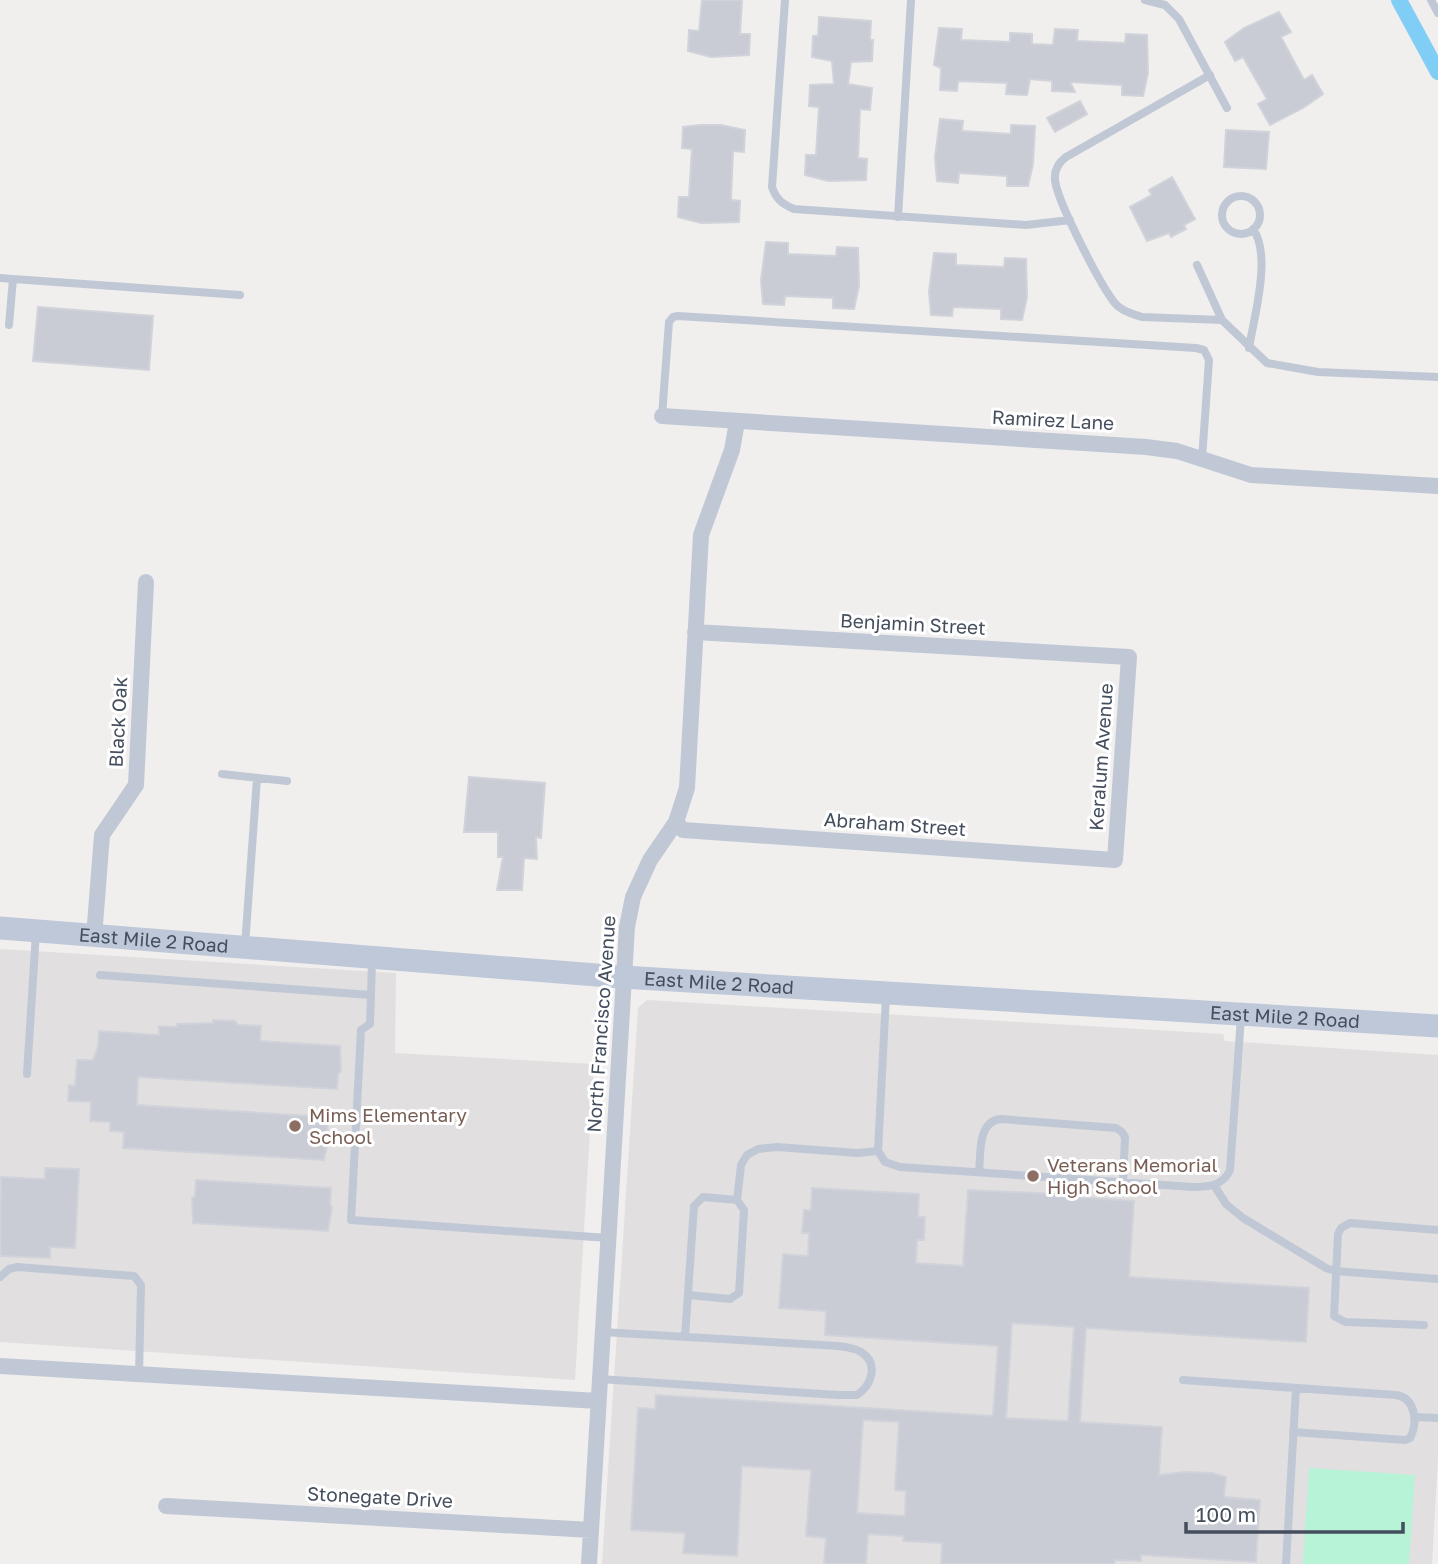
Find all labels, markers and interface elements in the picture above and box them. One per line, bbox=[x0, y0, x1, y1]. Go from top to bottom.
street label: Ramirez Lane bbox=[991, 405, 1115, 434]
street label: Benjamin Street bbox=[840, 608, 986, 639]
street label: Black Oak bbox=[104, 676, 131, 768]
street label: Keralum Avenue bbox=[1084, 682, 1117, 832]
street label: Abraham Street bbox=[823, 807, 967, 840]
street label: North Francisco Avenue bbox=[581, 915, 620, 1133]
street label: East Mile 2 Road bbox=[78, 922, 229, 957]
street label: East Mile 2 Road bbox=[643, 966, 795, 998]
street label: East Mile 2 Road bbox=[1209, 1000, 1361, 1032]
place label: Mims Elementary School bbox=[309, 1103, 467, 1148]
marker: Mims Elementary School bbox=[287, 1118, 303, 1134]
place label: Veterans Memorial High School bbox=[1047, 1153, 1218, 1198]
marker: Veterans Memorial High School bbox=[1025, 1168, 1041, 1184]
street label: Stonegate Drive bbox=[306, 1481, 454, 1512]
scale bar bbox=[1186, 1490, 1403, 1534]
text: 100 m bbox=[1196, 1501, 1256, 1527]

